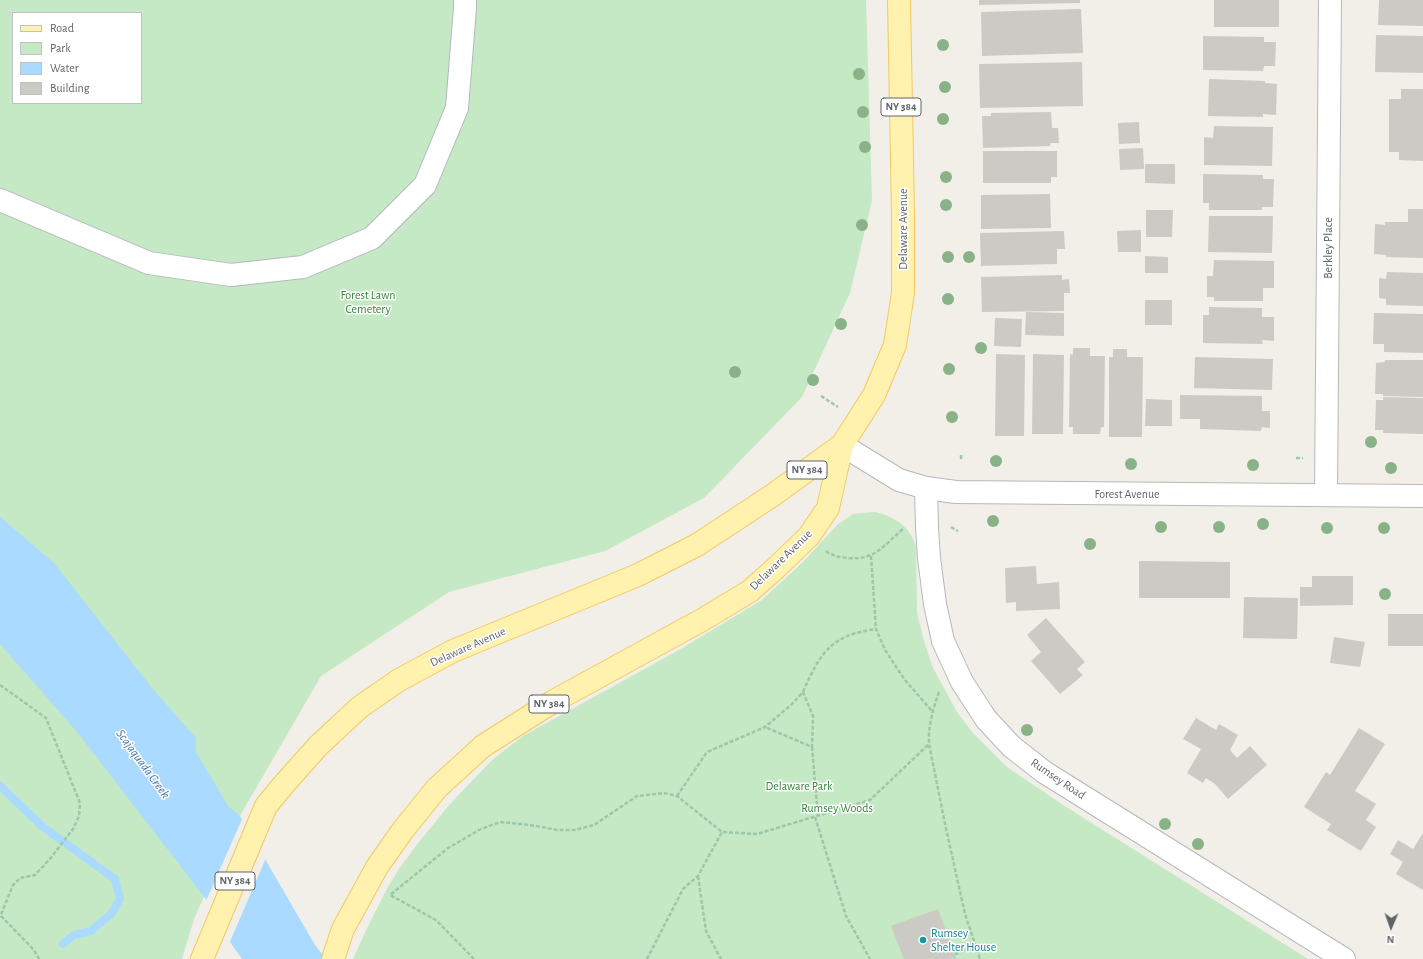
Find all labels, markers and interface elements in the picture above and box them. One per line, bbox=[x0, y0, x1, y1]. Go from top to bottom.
legend bbox=[12, 12, 142, 104]
text: Road bbox=[50, 22, 74, 34]
text: Park bbox=[50, 42, 71, 54]
text: Water bbox=[50, 62, 79, 74]
text: Building bbox=[50, 82, 90, 94]
road number: NY 384 bbox=[881, 98, 921, 116]
street label: Delaware Avenue bbox=[896, 188, 910, 270]
street label: Berkley Place bbox=[1321, 217, 1335, 279]
park label: Forest Lawn Cemetery bbox=[341, 288, 395, 316]
road number: NY 384 bbox=[787, 461, 827, 479]
street label: Forest Avenue bbox=[1094, 487, 1160, 501]
street label: Delaware Avenue bbox=[747, 527, 815, 593]
street label: Delaware Avenue bbox=[428, 624, 508, 670]
road number: NY 384 bbox=[529, 695, 569, 713]
water label: Scajaquada Creek bbox=[113, 726, 173, 802]
street label: Rumsey Road bbox=[1028, 755, 1088, 803]
park label: Delaware Park bbox=[765, 779, 833, 793]
park label: Rumsey Woods bbox=[801, 801, 873, 815]
road number: NY 384 bbox=[215, 872, 255, 890]
north arrow bbox=[1371, 907, 1411, 947]
place label: Rumsey Shelter House bbox=[931, 926, 996, 954]
text: N bbox=[1387, 934, 1395, 945]
marker: Rumsey Shelter House bbox=[918, 935, 928, 945]

